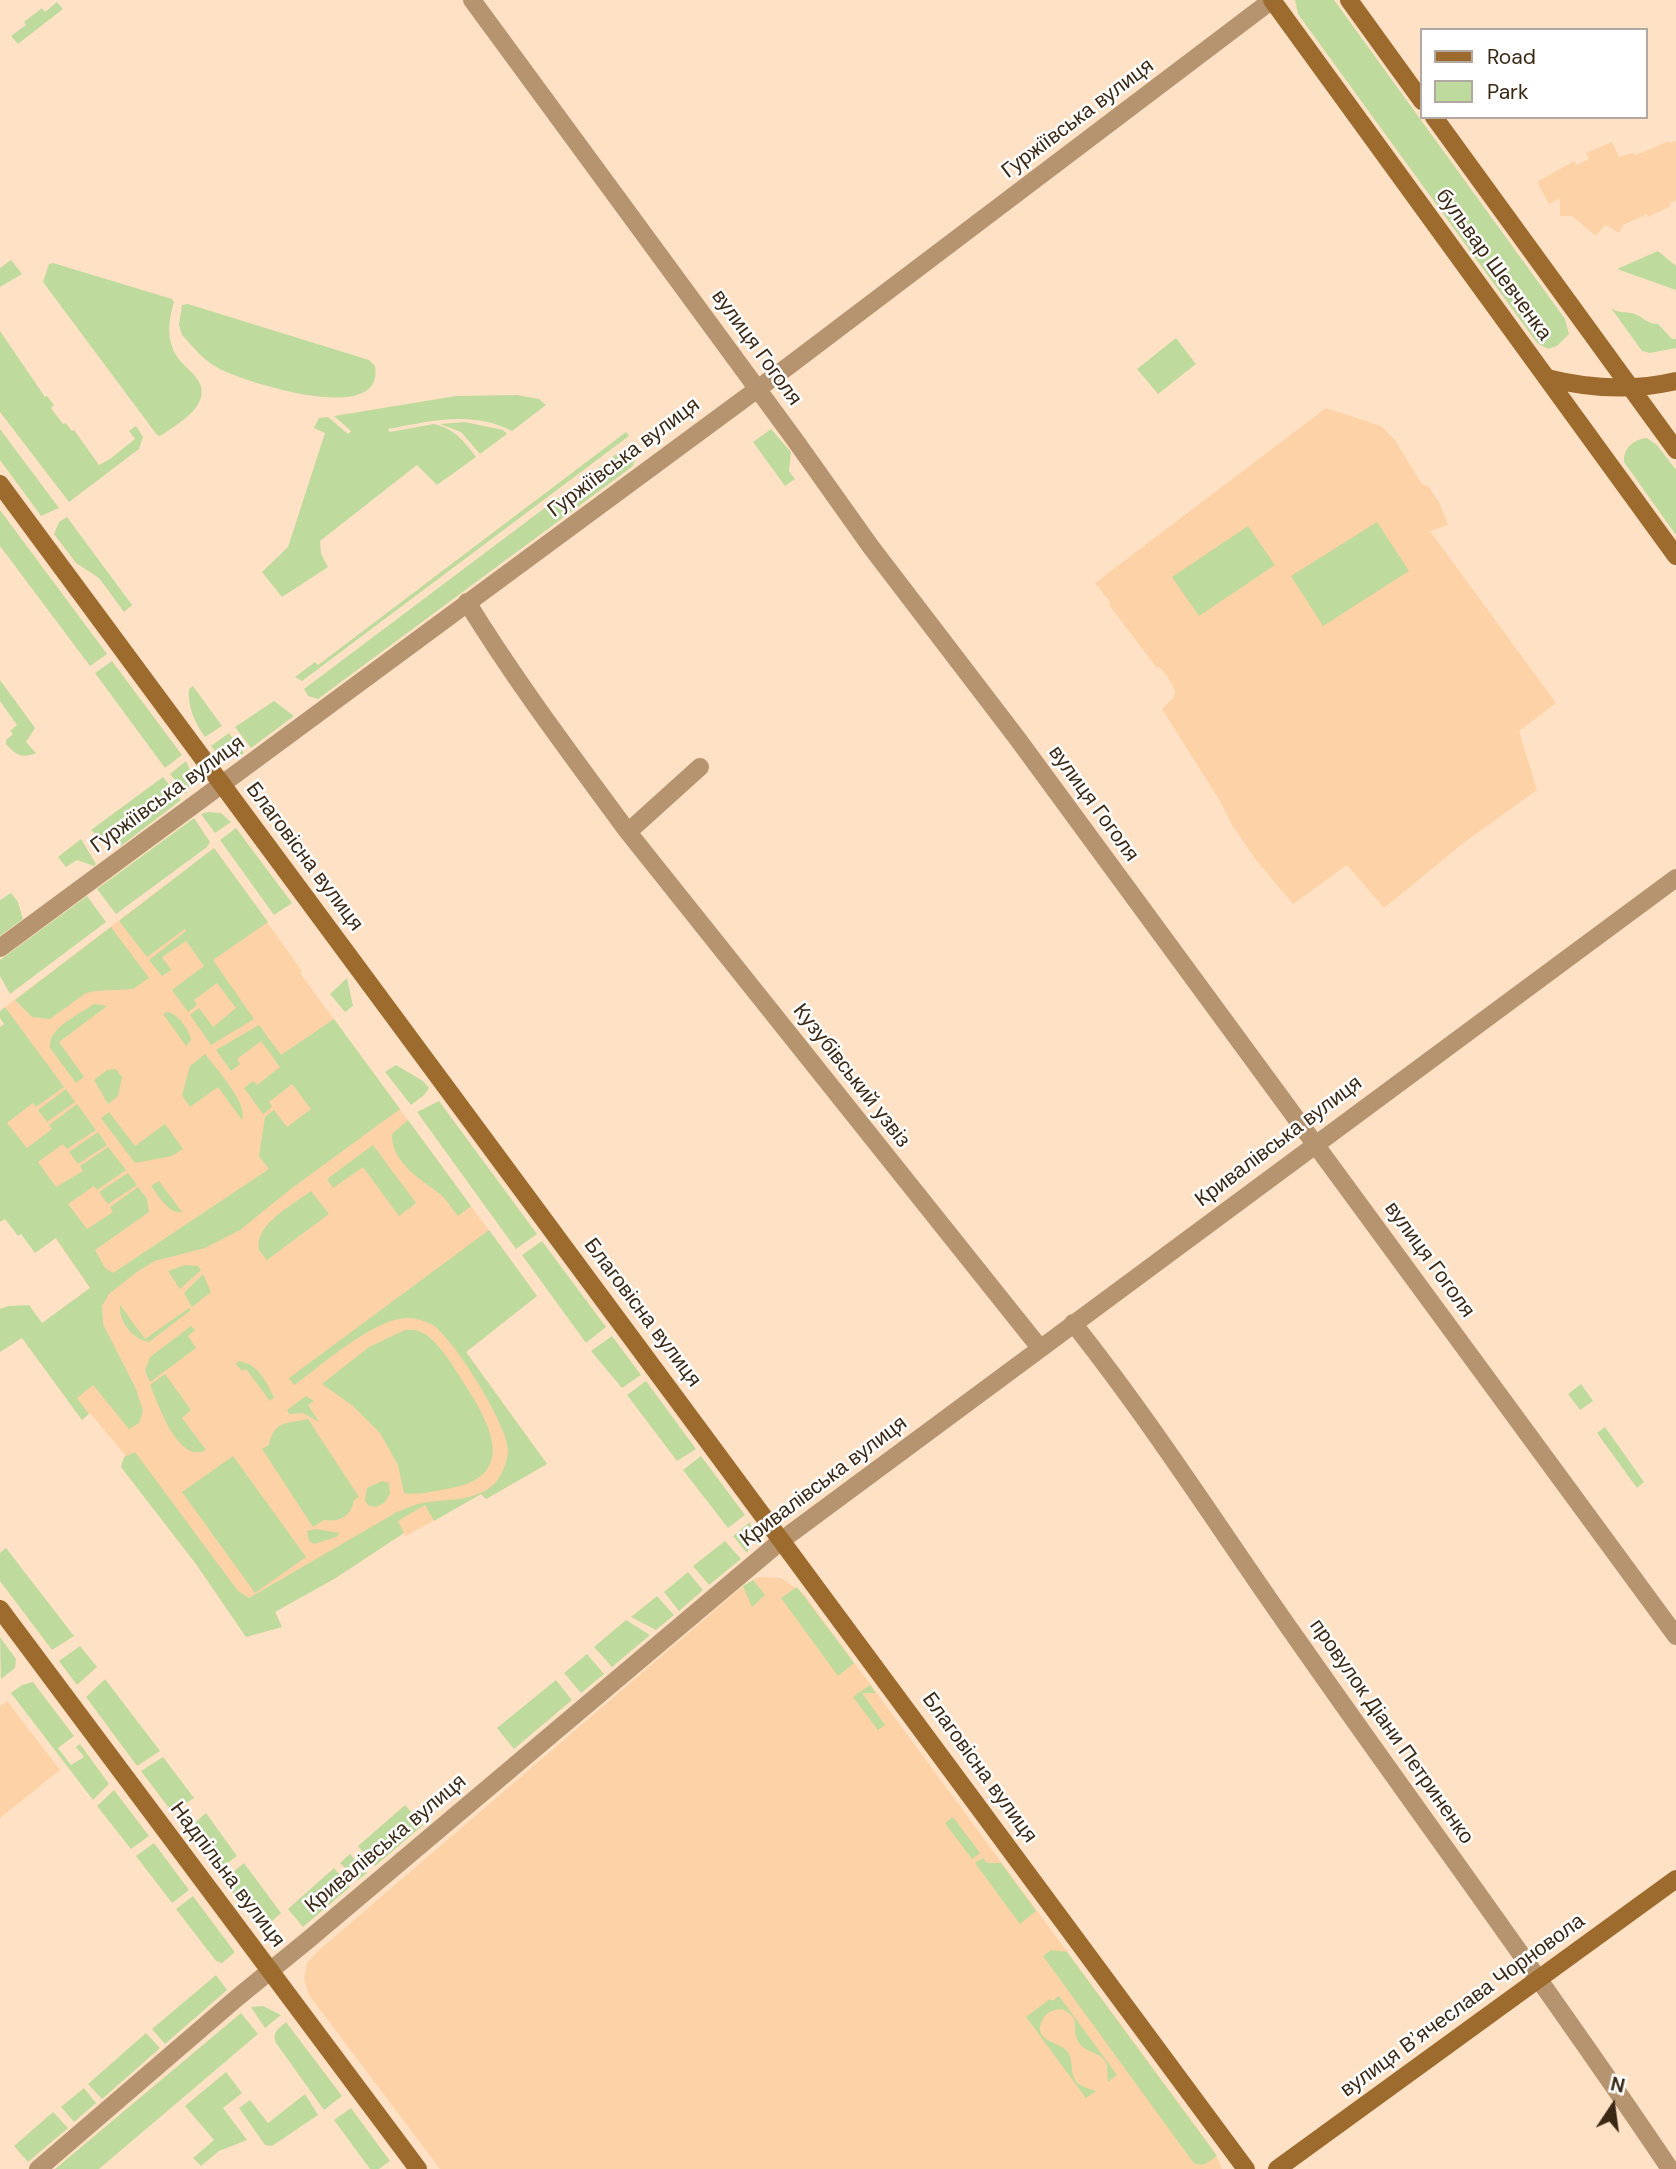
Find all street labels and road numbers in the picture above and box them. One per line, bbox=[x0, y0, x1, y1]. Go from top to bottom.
street label: Гуржіївська вулиця bbox=[997, 54, 1159, 184]
street label: бульвар Шевченка bbox=[1430, 184, 1556, 346]
street label: вулиця Гоголя bbox=[705, 285, 807, 411]
street label: Гуржіївська вулиця bbox=[543, 393, 705, 523]
street label: Гуржіївська вулиця bbox=[86, 731, 250, 859]
street label: вулиця Гоголя bbox=[1042, 741, 1144, 867]
street label: Благовісна вулиця bbox=[240, 778, 368, 936]
street label: Кузубівський узвіз bbox=[787, 999, 915, 1153]
street label: Кривалівська вулиця bbox=[1191, 1071, 1367, 1213]
street label: вулиця Гоголя bbox=[1378, 1197, 1480, 1323]
street label: Благовісна вулиця bbox=[578, 1234, 706, 1392]
street label: Кривалівська вулиця bbox=[736, 1411, 912, 1553]
street label: провулок Діани Петриненко bbox=[1304, 1615, 1478, 1849]
street label: Благовісна вулиця bbox=[916, 1688, 1042, 1848]
street label: Кривалівська вулиця bbox=[300, 1769, 472, 1919]
street label: Надпільна вулиця bbox=[164, 1797, 290, 1953]
street label: вулиця Вʼячеслава Чорновола bbox=[1336, 1909, 1590, 2103]

